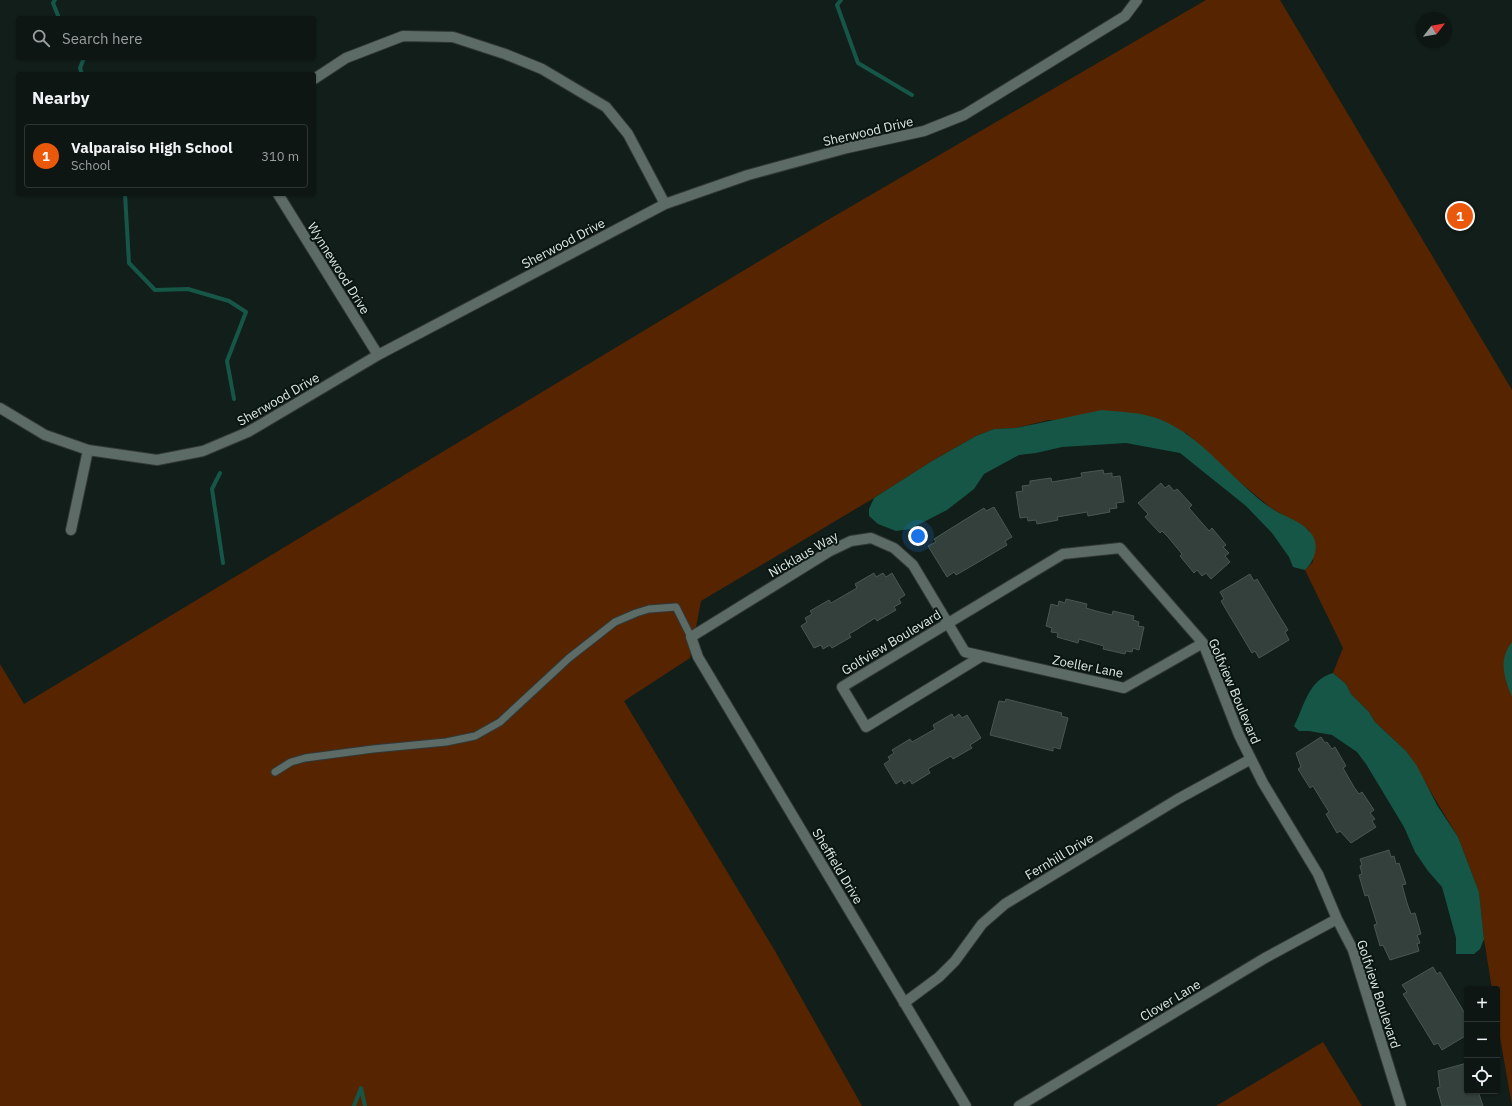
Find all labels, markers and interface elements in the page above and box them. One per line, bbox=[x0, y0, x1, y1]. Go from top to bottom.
north arrow bbox=[1416, 12, 1452, 48]
search box bbox=[16, 16, 316, 60]
icon: search bbox=[30, 27, 52, 49]
text: Search here bbox=[62, 29, 142, 48]
text: Nearby bbox=[32, 87, 90, 109]
street label: Sherwood Drive bbox=[821, 113, 915, 150]
text: Valparaiso High School bbox=[71, 138, 233, 157]
text: 1 bbox=[42, 148, 50, 165]
text: 310 m bbox=[261, 148, 299, 165]
text: School bbox=[71, 157, 111, 174]
pin: 1 bbox=[1447, 201, 1473, 231]
street label: Sherwood Drive bbox=[519, 214, 608, 273]
street label: Wynnewood Drive bbox=[304, 219, 374, 317]
street label: Sherwood Drive bbox=[234, 369, 322, 430]
your location bbox=[908, 526, 928, 546]
street label: Nicklaus Way bbox=[765, 527, 842, 581]
street label: Golfview Boulevard bbox=[838, 606, 944, 679]
street label: Golfview Boulevard bbox=[1205, 636, 1264, 747]
street label: Zoeller Lane bbox=[1051, 651, 1125, 682]
street label: Sheffield Drive bbox=[808, 825, 867, 907]
street label: Fernhill Drive bbox=[1022, 829, 1097, 884]
street label: Golfview Boulevard bbox=[1353, 938, 1404, 1051]
street label: Clover Lane bbox=[1137, 976, 1204, 1025]
map controls bbox=[1464, 986, 1500, 1094]
button: + bbox=[1464, 986, 1500, 1022]
button: − bbox=[1464, 1022, 1500, 1058]
button: locate bbox=[1464, 1058, 1500, 1094]

